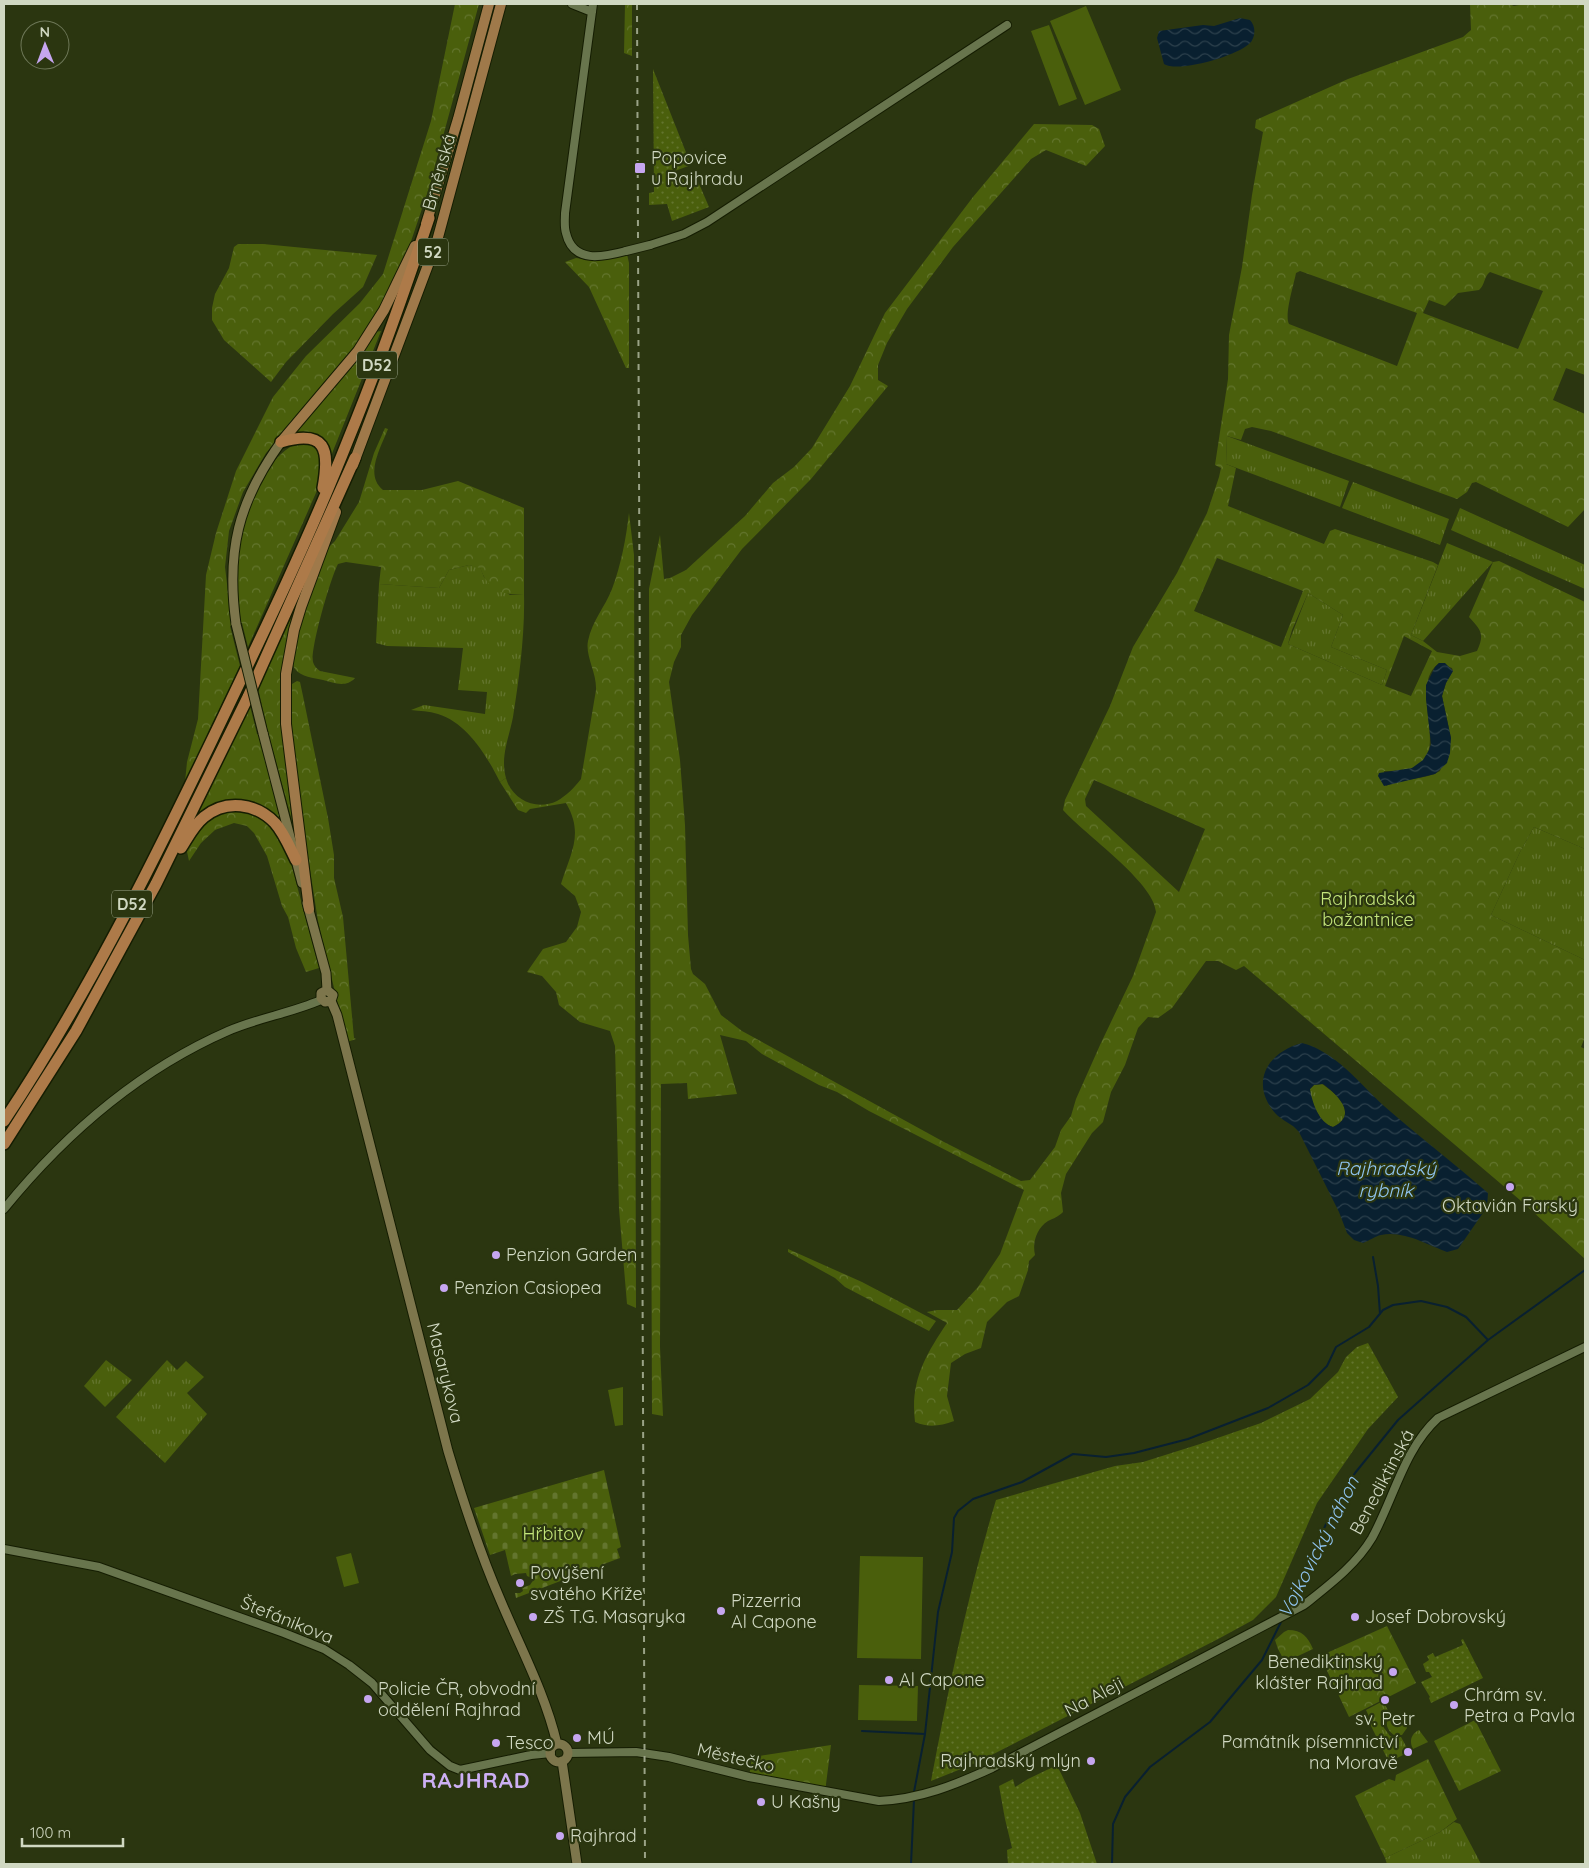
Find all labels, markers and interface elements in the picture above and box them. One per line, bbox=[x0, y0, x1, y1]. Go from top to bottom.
north arrow bbox=[20, 20, 70, 70]
text: N bbox=[39, 23, 50, 41]
street label: Brněnská bbox=[417, 131, 460, 213]
place label: Popovice u Rajhradu bbox=[651, 146, 743, 190]
marker: Popovice u Rajhradu bbox=[633, 161, 647, 175]
road number: 52 bbox=[418, 238, 448, 266]
road number: D52 bbox=[357, 352, 397, 378]
park label: Rajhradská bažantnice bbox=[1320, 887, 1416, 931]
road number: D52 bbox=[112, 891, 152, 918]
water label: Rajhradský rybník bbox=[1336, 1156, 1437, 1202]
marker: Oktavián Farský bbox=[1504, 1181, 1516, 1193]
place label: Oktavián Farský bbox=[1442, 1194, 1578, 1217]
place label: Penzion Garden bbox=[506, 1243, 637, 1266]
marker: Penzion Garden bbox=[490, 1249, 502, 1261]
place label: Penzion Casiopea bbox=[454, 1276, 602, 1299]
marker: Penzion Casiopea bbox=[438, 1282, 450, 1294]
street label: Masarykova bbox=[422, 1320, 469, 1426]
street label: Benediktinská bbox=[1344, 1425, 1419, 1538]
water label: Vojkovický náhon bbox=[1272, 1471, 1365, 1622]
park label: Hřbitov bbox=[523, 1522, 583, 1545]
place label: Povýšení svatého Kříže bbox=[530, 1561, 643, 1605]
marker: Povýšení svatého Kříže bbox=[514, 1577, 526, 1589]
place label: Pizzerria Al Capone bbox=[731, 1589, 817, 1633]
street label: Štefánikova bbox=[237, 1590, 337, 1649]
place label: ZŠ T.G. Masaryka bbox=[543, 1605, 686, 1628]
marker: Pizzerria Al Capone bbox=[715, 1605, 727, 1617]
place label: Josef Dobrovský bbox=[1365, 1605, 1506, 1628]
marker: ZŠ T.G. Masaryka bbox=[527, 1611, 539, 1623]
marker: Josef Dobrovský bbox=[1349, 1611, 1361, 1623]
place label: Benediktinský klášter Rajhrad bbox=[1255, 1650, 1383, 1694]
marker: Benediktinský klášter Rajhrad bbox=[1387, 1666, 1399, 1678]
place label: Al Capone bbox=[899, 1668, 985, 1691]
street label: Na Aleji bbox=[1060, 1672, 1127, 1722]
marker: Al Capone bbox=[883, 1674, 895, 1686]
place label: Policie ČR, obvodní oddělení Rajhrad bbox=[378, 1677, 535, 1721]
place label: Chrám sv. Petra a Pavla bbox=[1464, 1683, 1575, 1727]
marker: Policie ČR, obvodní oddělení Rajhrad bbox=[362, 1693, 374, 1705]
marker: sv. Petr bbox=[1379, 1694, 1391, 1706]
marker: Chrám sv. Petra a Pavla bbox=[1448, 1699, 1460, 1711]
place label: sv. Petr bbox=[1355, 1707, 1415, 1730]
place label: MÚ bbox=[587, 1726, 615, 1749]
place label: Památník písemnictví na Moravě bbox=[1221, 1730, 1398, 1774]
place label: Tesco bbox=[506, 1731, 554, 1754]
marker: MÚ bbox=[571, 1732, 583, 1744]
marker: Tesco bbox=[490, 1737, 502, 1749]
street label: Městečko bbox=[695, 1737, 777, 1778]
marker: Památník písemnictví na Moravě bbox=[1402, 1746, 1414, 1758]
place label: Rajhradský mlýn bbox=[940, 1749, 1081, 1772]
marker: Rajhradský mlýn bbox=[1085, 1755, 1097, 1767]
district label: RAJHRAD bbox=[421, 1766, 531, 1794]
place label: U Kašny bbox=[771, 1790, 841, 1813]
marker: U Kašny bbox=[755, 1796, 767, 1808]
scale bar bbox=[22, 1816, 124, 1848]
text: 100 m bbox=[30, 1823, 71, 1842]
place label: Rajhrad bbox=[570, 1824, 637, 1847]
marker: Rajhrad bbox=[554, 1830, 566, 1842]

